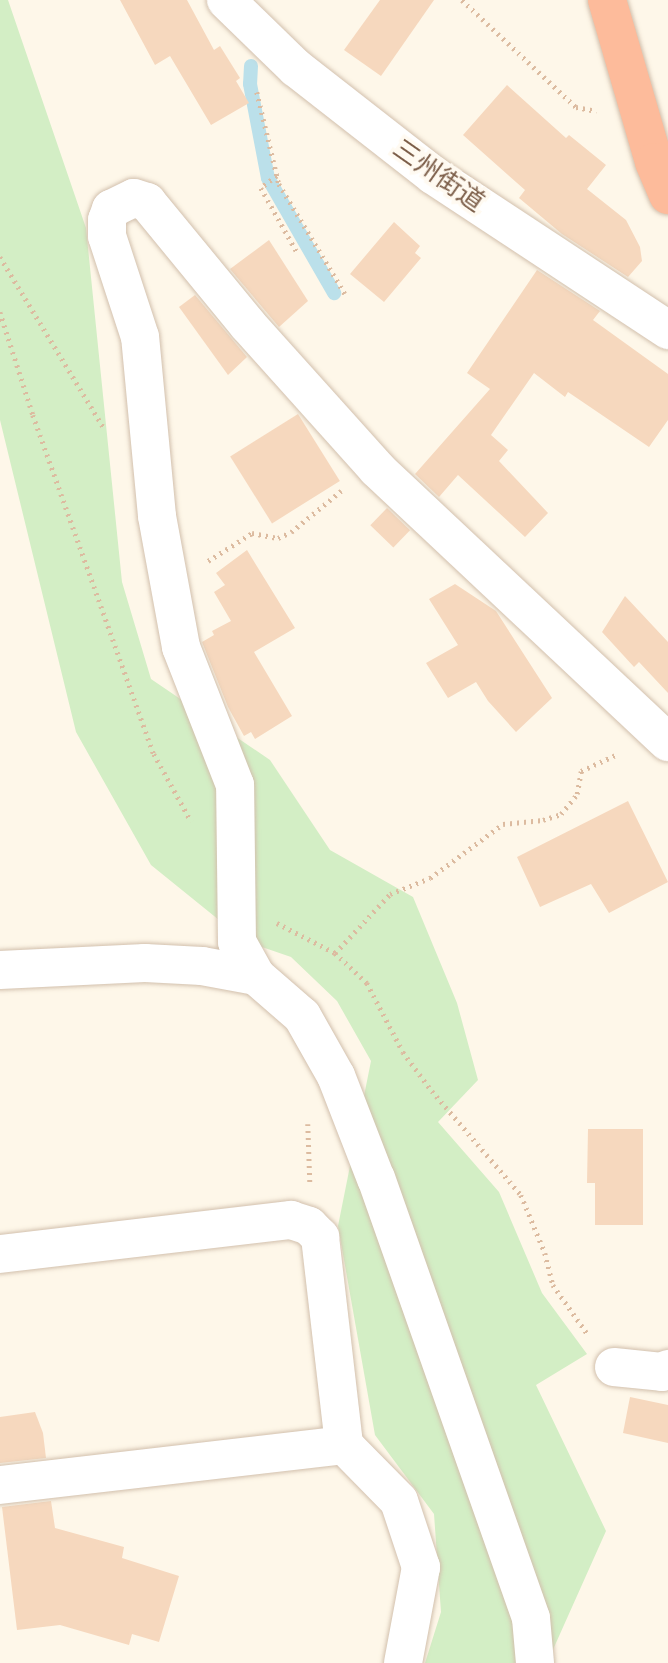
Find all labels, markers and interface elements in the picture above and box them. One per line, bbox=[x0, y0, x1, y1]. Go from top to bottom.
street label: 三州街道 bbox=[387, 132, 491, 218]

